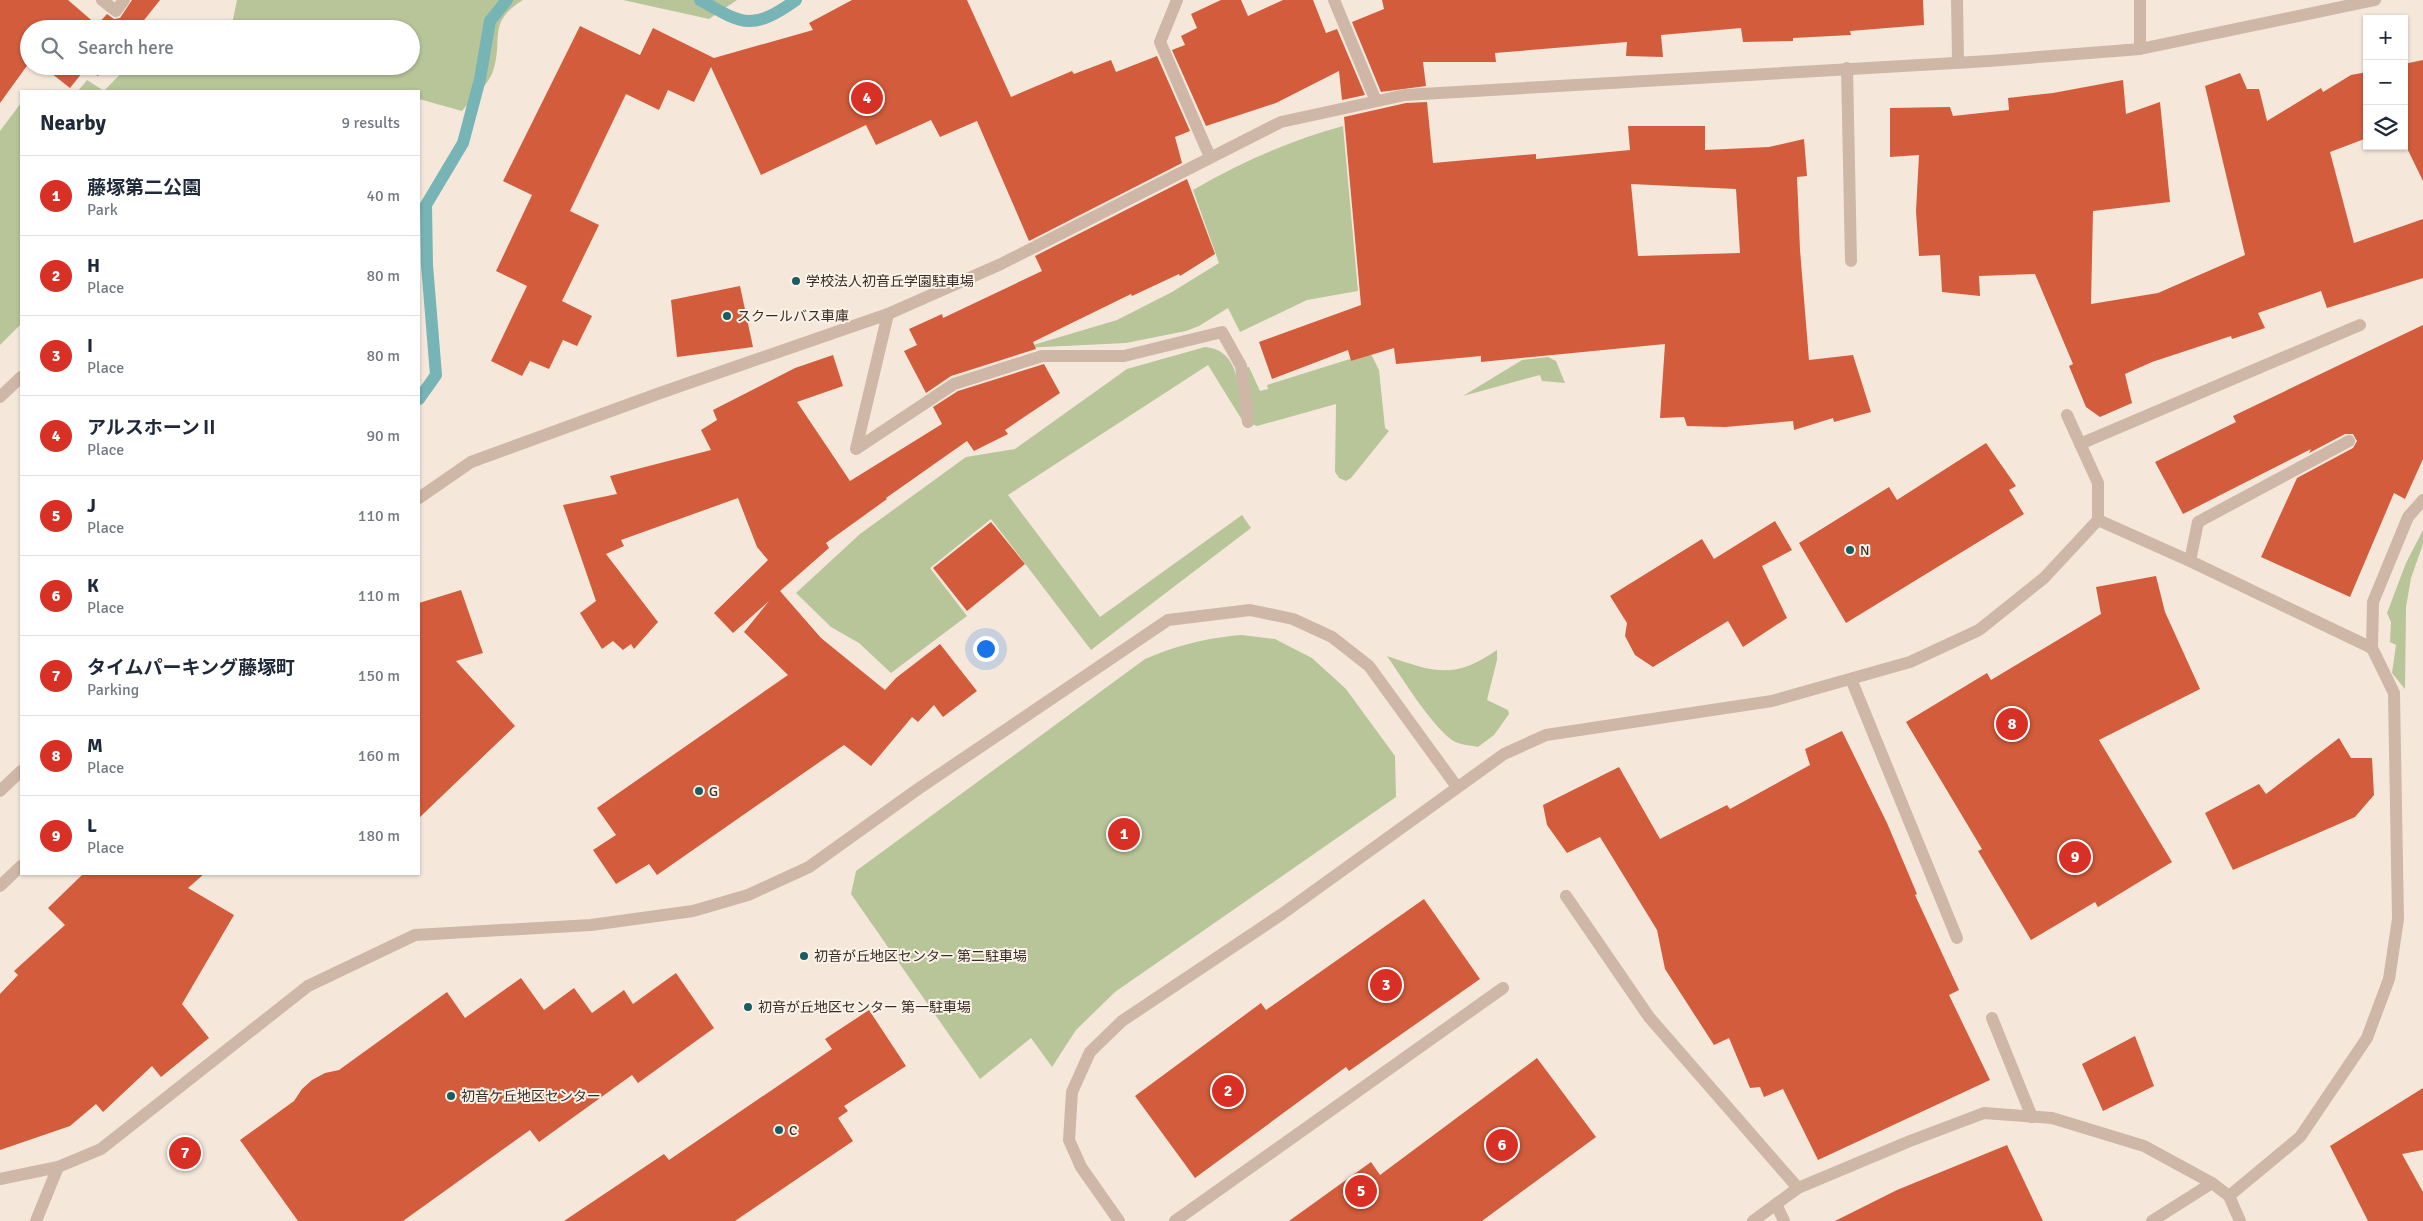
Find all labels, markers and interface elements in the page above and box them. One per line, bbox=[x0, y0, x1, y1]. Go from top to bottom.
map controls bbox=[2363, 15, 2408, 150]
button: + bbox=[2363, 15, 2408, 60]
search box bbox=[20, 20, 420, 75]
icon: search bbox=[38, 34, 66, 62]
text: Search here bbox=[78, 36, 174, 60]
button: − bbox=[2363, 60, 2408, 105]
pin: 4 bbox=[851, 79, 883, 117]
button: layers bbox=[2363, 105, 2408, 150]
text: Nearby bbox=[40, 110, 106, 136]
text: 9 results bbox=[341, 113, 400, 133]
text: 藤塚第二公園 bbox=[87, 176, 201, 200]
text: 1 bbox=[52, 186, 60, 206]
text: 40 m bbox=[366, 186, 400, 206]
text: Park bbox=[87, 200, 118, 220]
text: H bbox=[87, 254, 100, 278]
text: 2 bbox=[52, 266, 60, 286]
text: 80 m bbox=[366, 266, 400, 286]
place label: 学校法人初音丘学園駐車場 bbox=[806, 273, 974, 290]
marker: 学校法人初音丘学園駐車場 bbox=[790, 275, 802, 287]
text: Place bbox=[87, 278, 124, 298]
place label: スクールバス車庫 bbox=[737, 308, 849, 325]
marker: スクールバス車庫 bbox=[721, 310, 733, 322]
text: I bbox=[87, 334, 93, 358]
text: 3 bbox=[52, 346, 60, 366]
text: 80 m bbox=[366, 346, 400, 366]
text: Place bbox=[87, 358, 124, 378]
text: アルスホーンⅡ bbox=[87, 416, 219, 440]
text: 4 bbox=[52, 426, 60, 446]
text: 90 m bbox=[366, 426, 400, 446]
text: Place bbox=[87, 440, 124, 460]
text: J bbox=[87, 494, 96, 518]
text: 5 bbox=[52, 506, 60, 526]
text: 110 m bbox=[358, 506, 400, 526]
text: Place bbox=[87, 518, 124, 538]
place label: N bbox=[1860, 542, 1870, 559]
marker: N bbox=[1844, 544, 1856, 556]
text: K bbox=[87, 574, 99, 598]
text: 6 bbox=[52, 586, 60, 606]
text: 110 m bbox=[358, 586, 400, 606]
text: Place bbox=[87, 598, 124, 618]
your location bbox=[973, 636, 999, 662]
text: タイムパーキング藤塚町 bbox=[87, 656, 295, 680]
text: 7 bbox=[52, 666, 60, 686]
text: 150 m bbox=[358, 666, 400, 686]
text: Parking bbox=[87, 680, 139, 700]
pin: 8 bbox=[1996, 705, 2028, 743]
text: M bbox=[87, 734, 103, 758]
text: 8 bbox=[52, 746, 60, 766]
text: 160 m bbox=[358, 746, 400, 766]
text: Place bbox=[87, 758, 124, 778]
place label: G bbox=[709, 783, 718, 800]
marker: G bbox=[693, 785, 705, 797]
text: L bbox=[87, 814, 97, 838]
pin: 1 bbox=[1108, 815, 1140, 853]
text: 9 bbox=[52, 826, 60, 846]
text: 180 m bbox=[358, 826, 400, 846]
text: Place bbox=[87, 838, 124, 858]
pin: 9 bbox=[2059, 838, 2091, 876]
place label: 初音が丘地区センター 第二駐車場 bbox=[814, 948, 1027, 965]
marker: 初音が丘地区センター 第二駐車場 bbox=[798, 950, 810, 962]
pin: 3 bbox=[1370, 966, 1402, 1004]
place label: 初音が丘地区センター 第一駐車場 bbox=[758, 999, 971, 1016]
marker: 初音が丘地区センター 第一駐車場 bbox=[742, 1001, 754, 1013]
pin: 2 bbox=[1212, 1072, 1244, 1110]
place label: 初音ケ丘地区センター bbox=[461, 1088, 601, 1105]
marker: 初音ケ丘地区センター bbox=[445, 1090, 457, 1102]
place label: C bbox=[789, 1122, 797, 1139]
marker: C bbox=[773, 1124, 785, 1136]
pin: 6 bbox=[1486, 1126, 1518, 1164]
pin: 7 bbox=[169, 1134, 201, 1172]
pin: 5 bbox=[1345, 1172, 1377, 1210]

